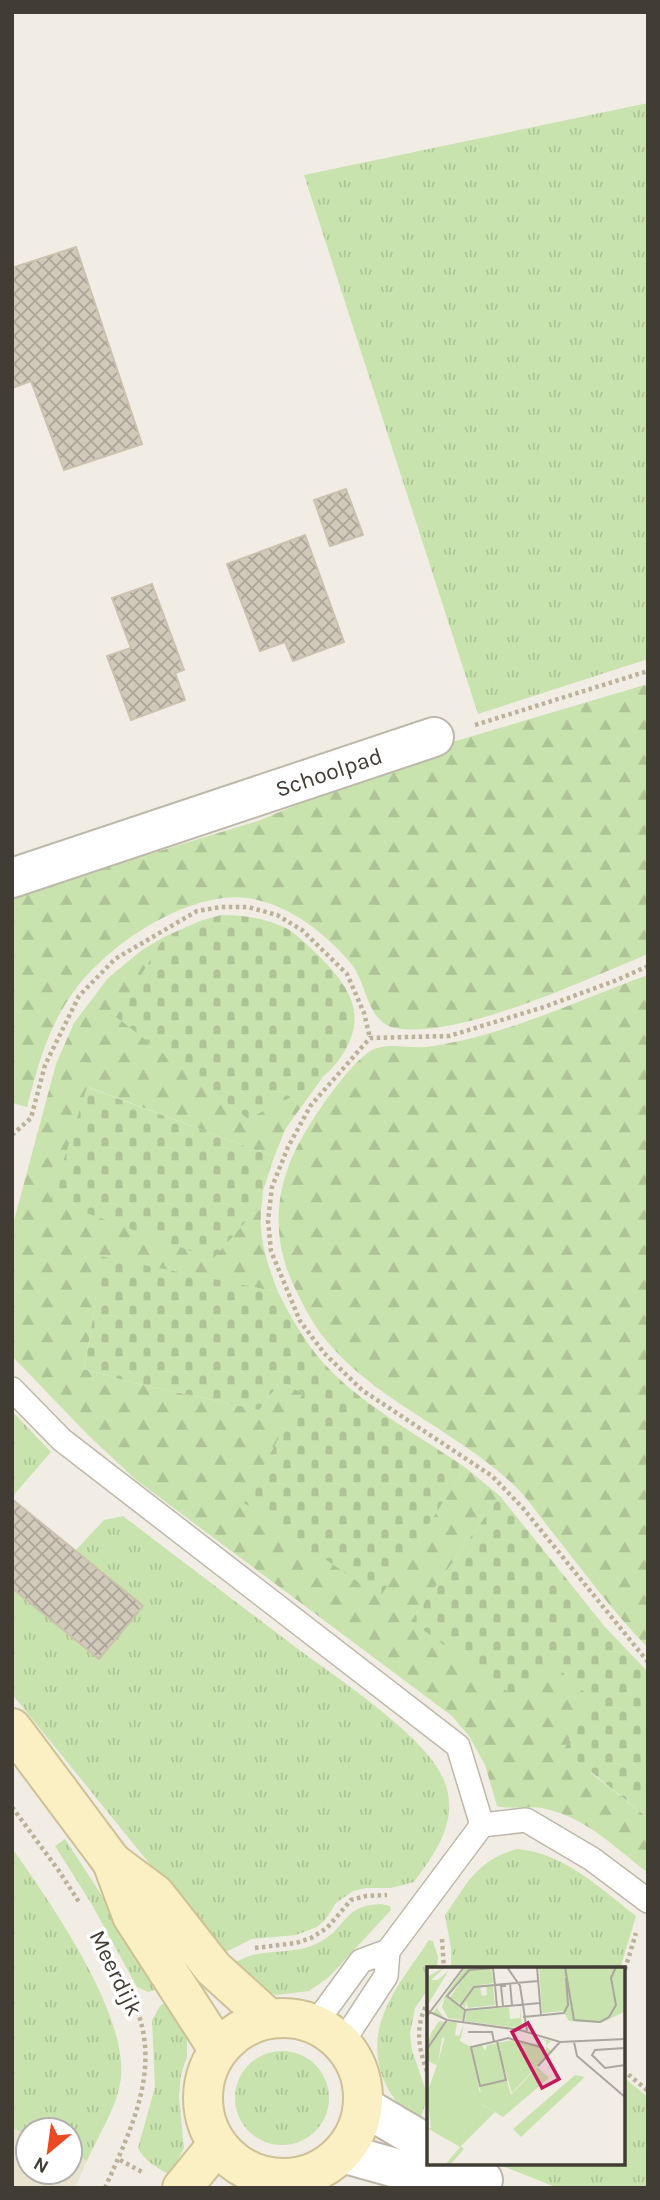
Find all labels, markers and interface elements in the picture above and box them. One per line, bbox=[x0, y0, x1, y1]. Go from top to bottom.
street label: Schoolpad bbox=[272, 742, 386, 803]
street label: Meerdijk bbox=[84, 1926, 148, 2020]
inset map bbox=[427, 1967, 625, 2165]
north arrow bbox=[14, 2116, 84, 2186]
text: N bbox=[30, 2152, 53, 2178]

